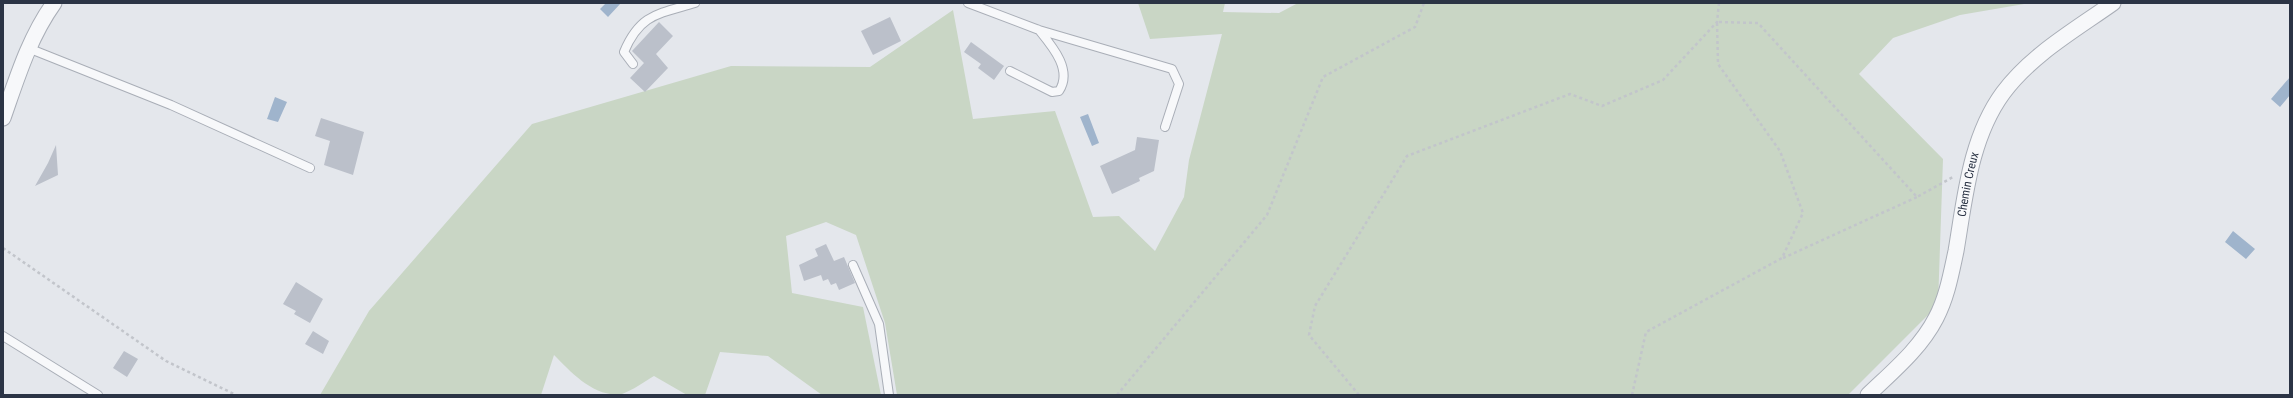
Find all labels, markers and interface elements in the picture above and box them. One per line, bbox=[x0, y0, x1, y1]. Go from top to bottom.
street label: Chemin Creux bbox=[1955, 150, 1982, 218]

